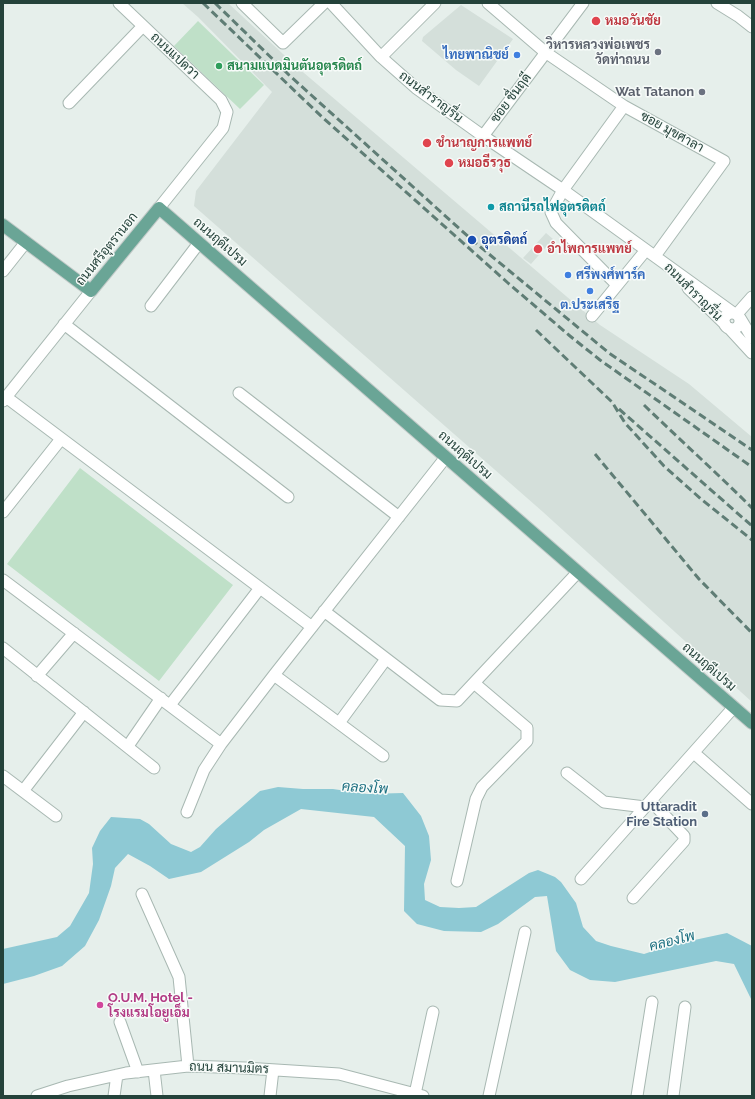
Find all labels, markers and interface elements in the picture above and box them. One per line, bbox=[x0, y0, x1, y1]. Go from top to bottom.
place label: หมอวันชัย bbox=[605, 13, 661, 29]
marker: หมอวันชัย bbox=[590, 15, 602, 27]
street label: ถนนแปดวา bbox=[147, 30, 203, 82]
place label: วิหารหลวงพ่อเพชร วัดท่าถนน bbox=[546, 37, 650, 68]
place label: ไทยพาณิชย์ bbox=[443, 47, 509, 63]
marker: วิหารหลวงพ่อเพชร วัดท่าถนน bbox=[653, 47, 663, 57]
marker: ไทยพาณิชย์ bbox=[512, 50, 522, 60]
place label: สนามแบดมินตันอุตรดิตถ์ bbox=[227, 58, 362, 74]
marker: สนามแบดมินตันอุตรดิตถ์ bbox=[214, 61, 224, 71]
street label: ถนนสำราญรื่น bbox=[396, 68, 466, 126]
street label: ซอย ชื่นฤดี bbox=[487, 70, 535, 126]
place label: Wat Tatanon bbox=[615, 84, 694, 100]
marker: Wat Tatanon bbox=[697, 87, 707, 97]
street label: ซอย มุขศาลา bbox=[638, 108, 706, 156]
place label: ชำนาญการแพทย์ bbox=[436, 135, 532, 151]
marker: ชำนาญการแพทย์ bbox=[421, 137, 433, 149]
place label: หมอธีรวุธ bbox=[458, 155, 511, 171]
marker: หมอธีรวุธ bbox=[443, 157, 455, 169]
place label: สถานีรถไฟอุตรดิตถ์ bbox=[499, 199, 606, 215]
marker: สถานีรถไฟอุตรดิตถ์ bbox=[486, 202, 496, 212]
street label: ถนนศรีอุตรานอก bbox=[73, 209, 141, 289]
street label: ถนนฤดีเปรม bbox=[190, 214, 250, 270]
place label: อุตรดิตถ์ bbox=[481, 232, 527, 248]
marker: อุตรดิตถ์ bbox=[466, 234, 478, 246]
place label: อำไพการแพทย์ bbox=[547, 241, 632, 257]
marker: อำไพการแพทย์ bbox=[532, 243, 544, 255]
street label: ถนนสำราญรื่น bbox=[661, 260, 725, 324]
place label: ศรีพงศ์พาร์ค bbox=[576, 267, 645, 283]
marker: ศรีพงศ์พาร์ค bbox=[563, 270, 573, 280]
marker: ต.ประเสริฐ bbox=[585, 286, 595, 296]
place label: ต.ประเสริฐ bbox=[560, 297, 620, 313]
street label: ถนนฤดีเปรม bbox=[435, 427, 495, 483]
street label: ถนนฤดีเปรม bbox=[679, 639, 739, 695]
water label: คลองโพ bbox=[341, 778, 389, 798]
place label: Uttaradit Fire Station bbox=[626, 799, 697, 830]
marker: Uttaradit Fire Station bbox=[700, 809, 710, 819]
water label: คลองโพ bbox=[647, 927, 697, 955]
place label: O.U.M. Hotel - โรงแรมโอยูเอ็ม bbox=[108, 990, 193, 1021]
marker: O.U.M. Hotel - โรงแรมโอยูเอ็ม bbox=[95, 1000, 105, 1010]
street label: ถนน สมานมิตร bbox=[189, 1059, 269, 1077]

